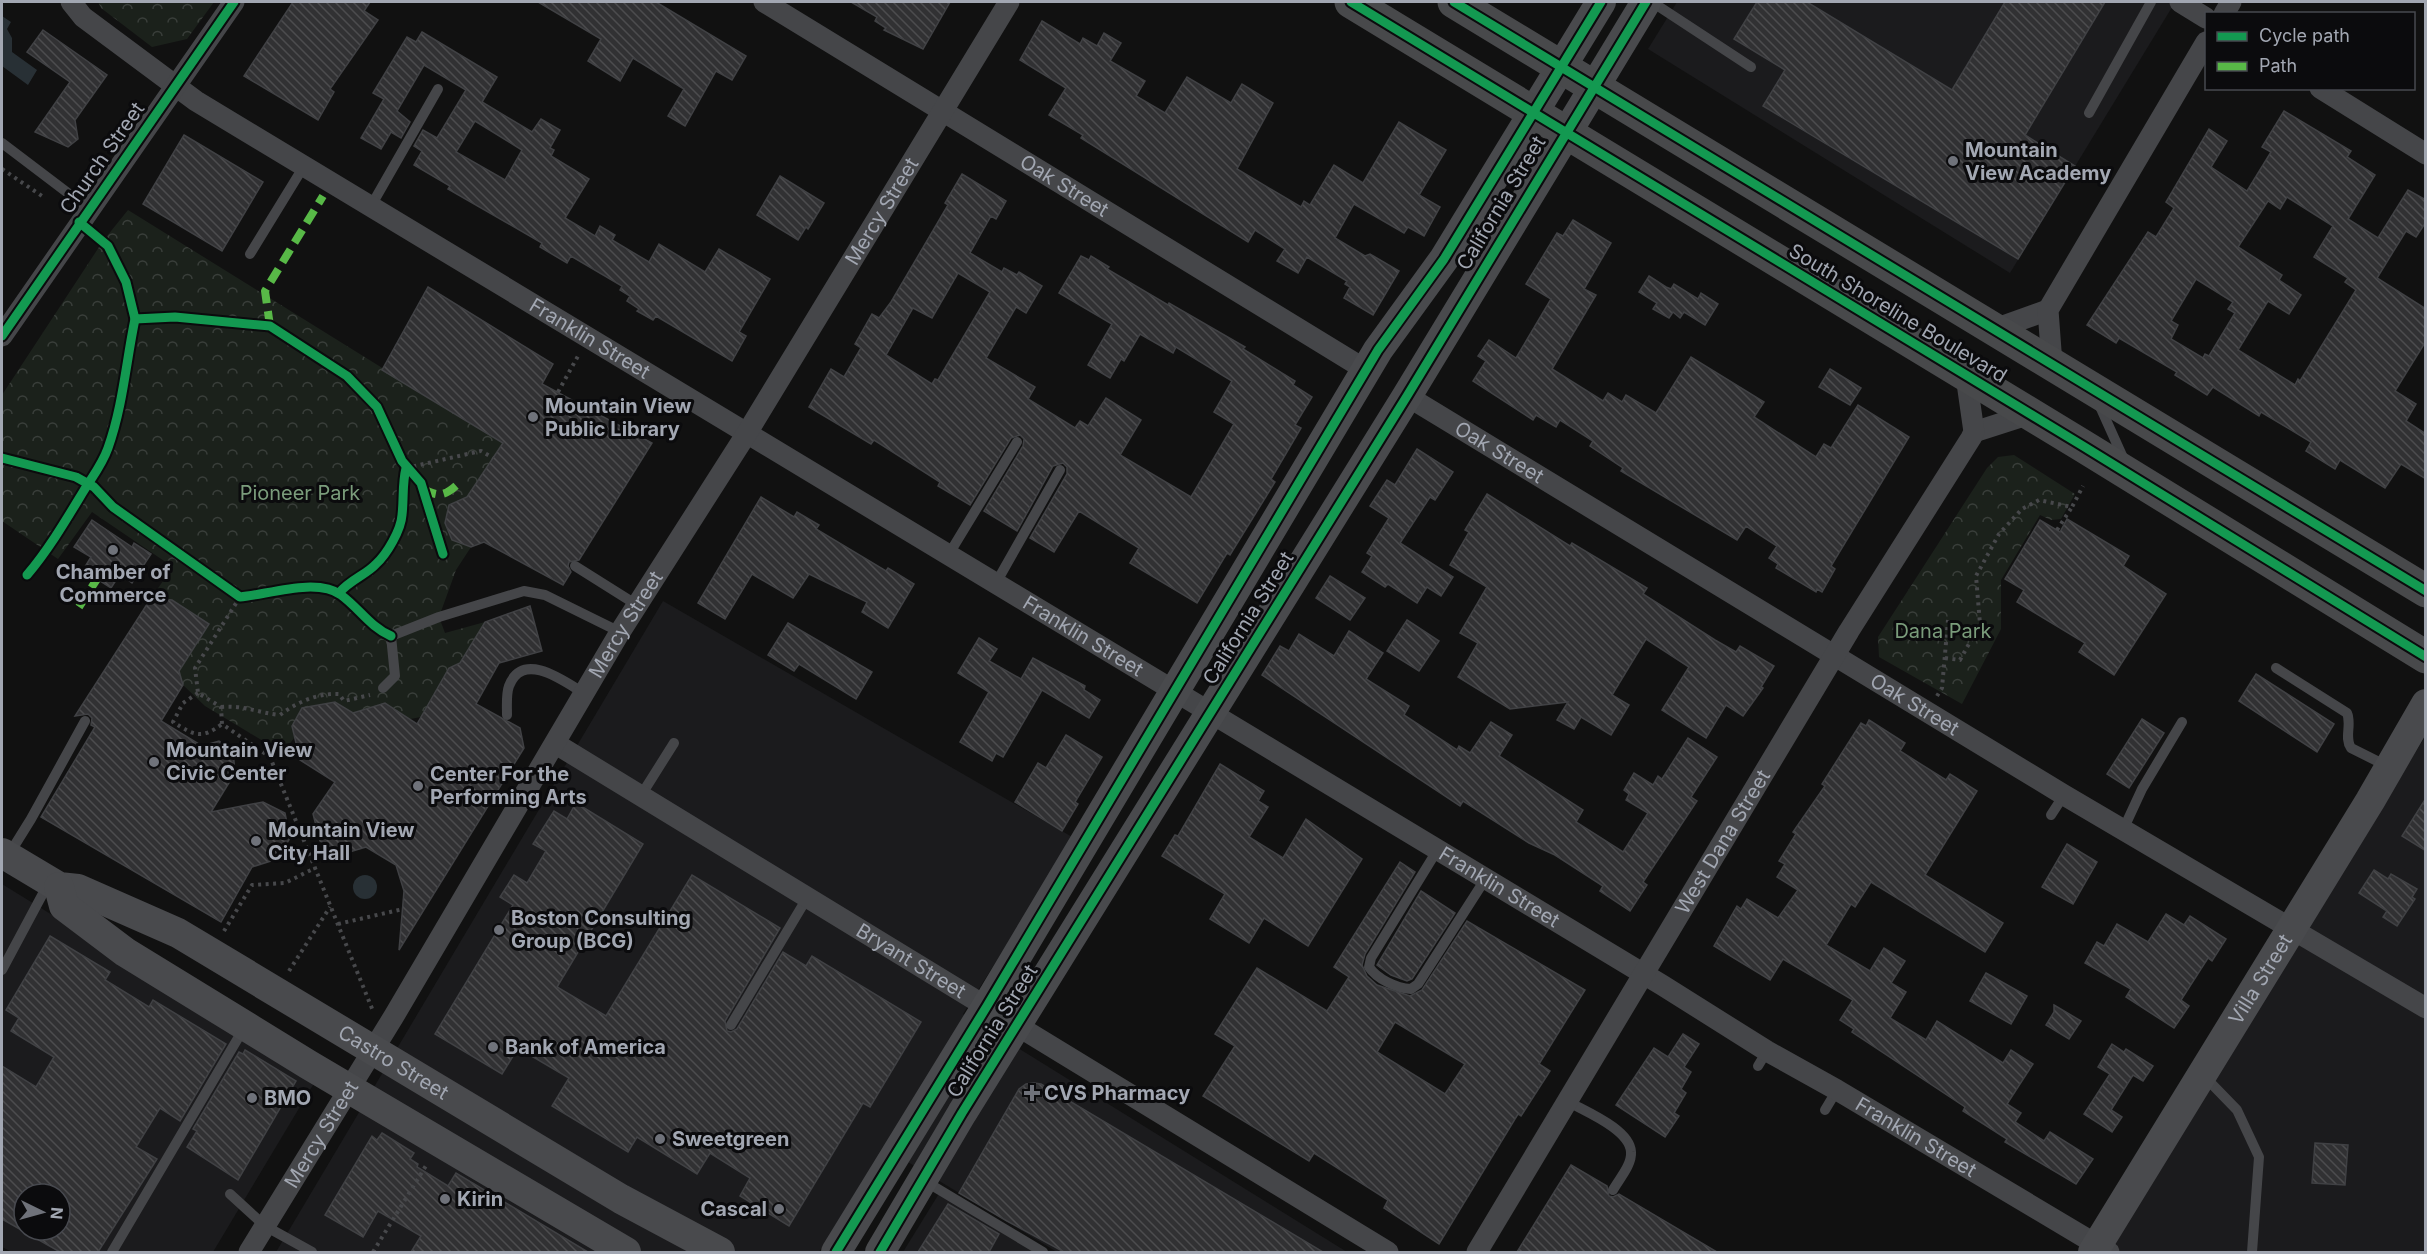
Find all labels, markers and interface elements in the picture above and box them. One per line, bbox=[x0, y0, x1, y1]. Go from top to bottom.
legend bbox=[2205, 12, 2415, 90]
text: Cycle path bbox=[2259, 25, 2350, 46]
text: Path bbox=[2259, 55, 2297, 76]
street label: Church Street bbox=[55, 97, 150, 218]
street label: California Street bbox=[1452, 131, 1551, 274]
place label: Mountain View Academy bbox=[1965, 138, 2111, 185]
street label: Oak Street bbox=[1016, 149, 1113, 222]
street label: Mercy Street bbox=[840, 153, 924, 269]
marker: Mountain View Academy bbox=[1946, 154, 1960, 168]
street label: South Shoreline Boulevard bbox=[1785, 238, 2011, 388]
street label: Franklin Street bbox=[525, 293, 655, 384]
place label: Mountain View Public Library bbox=[545, 394, 691, 441]
marker: Mountain View Public Library bbox=[526, 410, 540, 424]
street label: Oak Street bbox=[1451, 416, 1549, 488]
park label: Pioneer Park bbox=[240, 481, 360, 505]
marker: Chamber of Commerce bbox=[106, 543, 120, 557]
street label: California Street bbox=[1198, 547, 1299, 689]
place label: Chamber of Commerce bbox=[56, 560, 170, 607]
street label: Mercy Street bbox=[584, 566, 668, 682]
street label: Franklin Street bbox=[1019, 590, 1148, 682]
park label: Dana Park bbox=[1894, 619, 1992, 643]
street label: Oak Street bbox=[1866, 668, 1964, 741]
place label: Mountain View Civic Center bbox=[166, 738, 312, 785]
marker: Mountain View Civic Center bbox=[147, 755, 161, 769]
place label: Center For the Performing Arts bbox=[430, 762, 587, 809]
street label: West Dana Street bbox=[1670, 765, 1775, 918]
marker: Center For the Performing Arts bbox=[411, 779, 425, 793]
place label: Mountain View City Hall bbox=[268, 818, 414, 865]
marker: Mountain View City Hall bbox=[249, 834, 263, 848]
street label: Franklin Street bbox=[1435, 841, 1564, 933]
place label: Boston Consulting Group (BCG) bbox=[511, 906, 691, 953]
street label: Bryant Street bbox=[852, 918, 971, 1004]
marker: Boston Consulting Group (BCG) bbox=[492, 923, 506, 937]
street label: Villa Street bbox=[2224, 929, 2298, 1029]
street label: California Street bbox=[942, 960, 1043, 1102]
street label: Castro Street bbox=[334, 1020, 453, 1105]
place label: Bank of America bbox=[505, 1035, 666, 1059]
marker: Bank of America bbox=[486, 1040, 500, 1054]
street label: Mercy Street bbox=[279, 1076, 363, 1192]
place label: CVS Pharmacy bbox=[1044, 1081, 1190, 1105]
place label: BMO bbox=[264, 1086, 311, 1110]
marker: CVS Pharmacy bbox=[1025, 1086, 1039, 1100]
marker: BMO bbox=[245, 1091, 259, 1105]
street label: Franklin Street bbox=[1851, 1092, 1981, 1182]
place label: Sweetgreen bbox=[672, 1127, 789, 1151]
marker: Sweetgreen bbox=[653, 1132, 667, 1146]
north arrow bbox=[12, 1182, 72, 1242]
place label: Kirin bbox=[457, 1187, 503, 1211]
marker: Kirin bbox=[438, 1192, 452, 1206]
place label: Cascal bbox=[700, 1197, 767, 1221]
marker: Cascal bbox=[772, 1202, 786, 1216]
text: N bbox=[46, 1206, 67, 1220]

